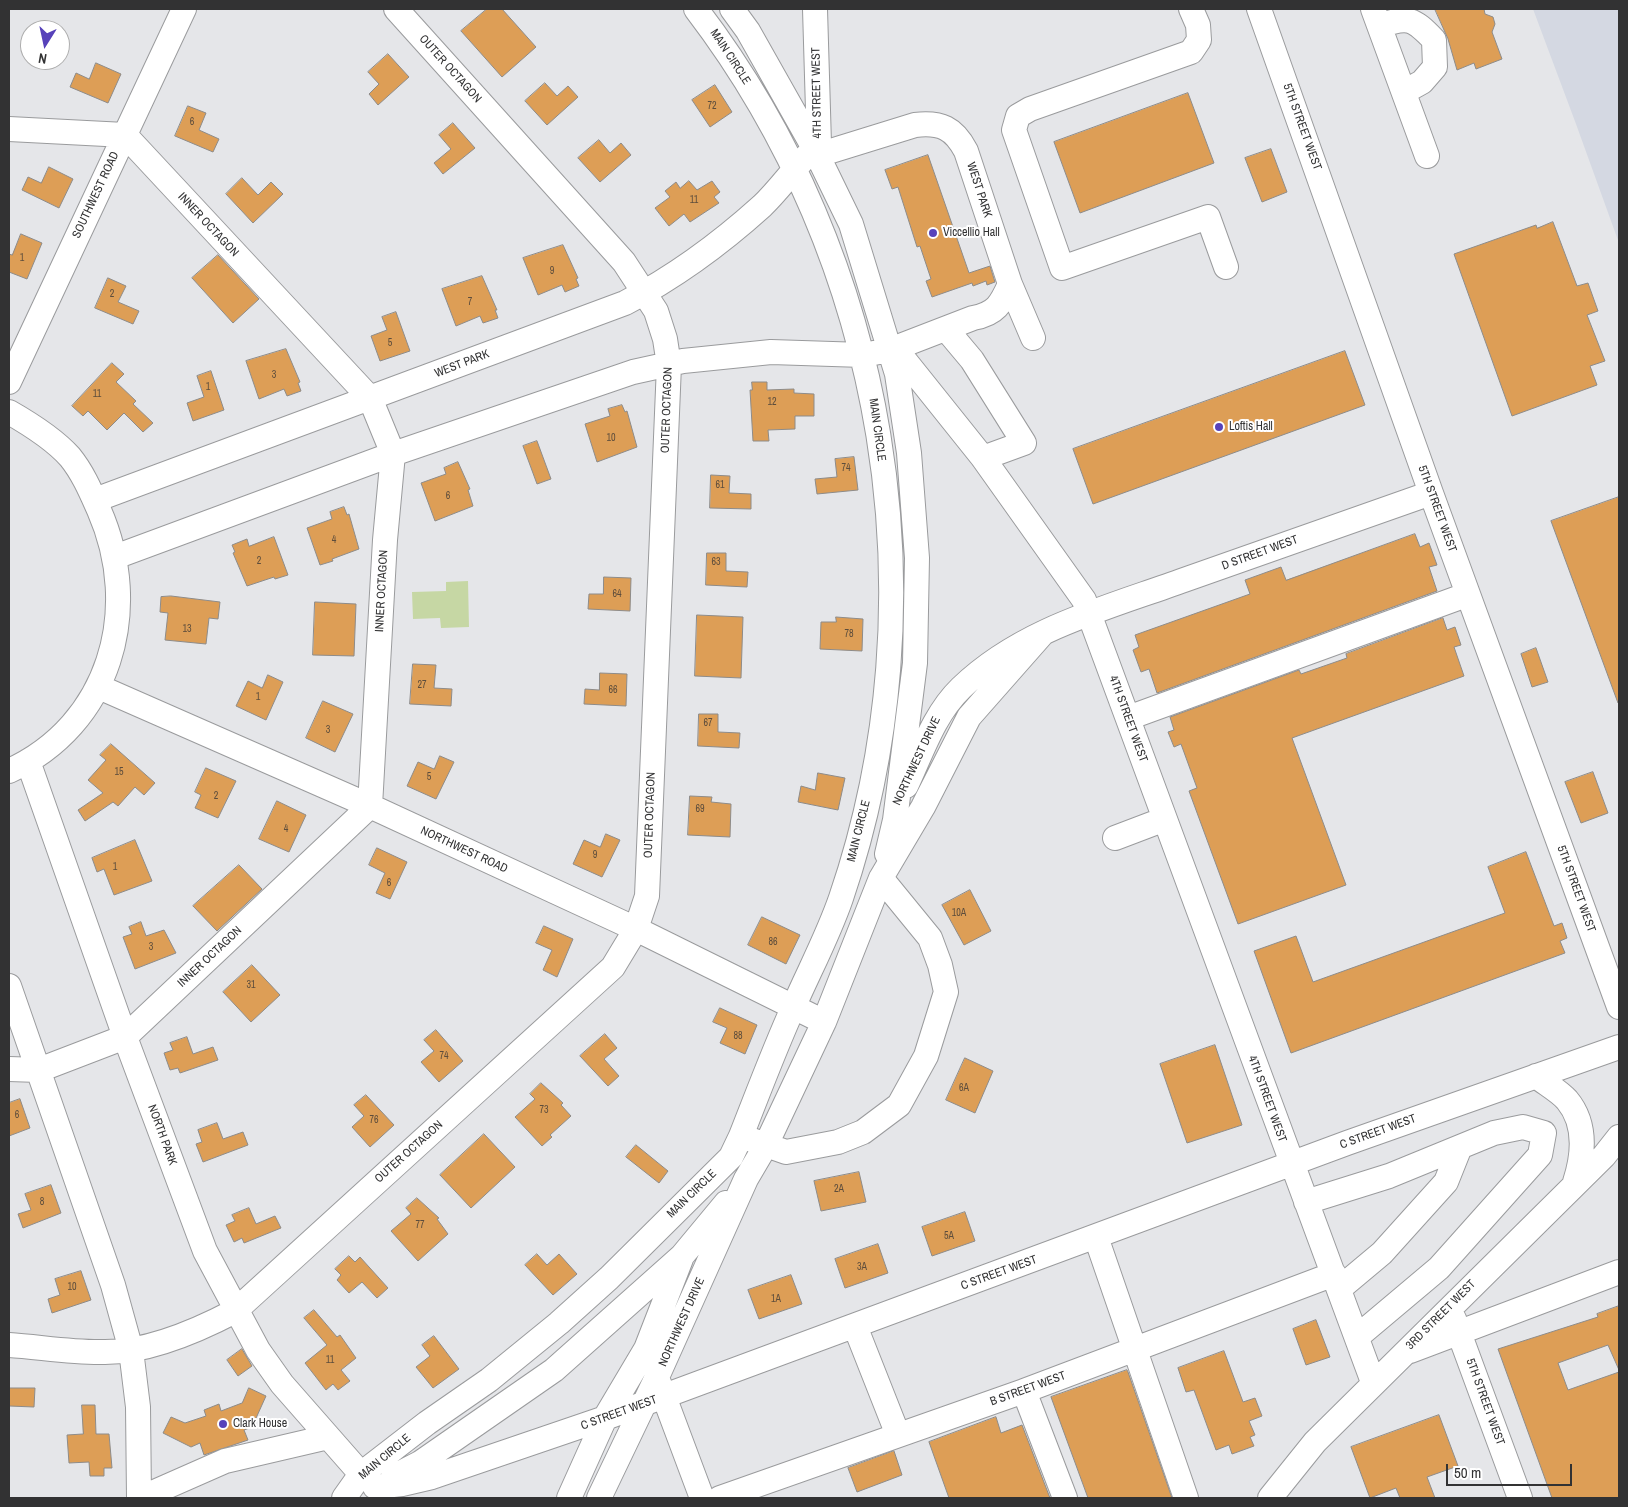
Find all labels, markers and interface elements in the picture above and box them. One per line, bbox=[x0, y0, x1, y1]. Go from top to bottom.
north arrow bbox=[20, 20, 70, 70]
street label: MAIN CIRCLE bbox=[707, 26, 753, 88]
street label: OUTER OCTAGON bbox=[416, 32, 484, 106]
street label: 4TH STREET WEST bbox=[809, 47, 825, 139]
text: N bbox=[37, 49, 48, 68]
street label: 5TH STREET WEST bbox=[1280, 82, 1324, 172]
house number: 72 bbox=[707, 100, 717, 112]
house number: 6 bbox=[190, 116, 194, 128]
street label: SOUTHWEST ROAD bbox=[70, 149, 122, 241]
street label: WEST PARK bbox=[963, 161, 995, 219]
street label: INNER OCTAGON bbox=[175, 190, 241, 260]
house number: 11 bbox=[690, 194, 698, 206]
place label: Viccellio Hall bbox=[943, 226, 1000, 240]
marker: Viccellio Hall bbox=[927, 227, 939, 239]
house number: 1 bbox=[20, 252, 24, 264]
house number: 9 bbox=[550, 265, 554, 277]
house number: 2 bbox=[110, 288, 114, 300]
house number: 7 bbox=[468, 296, 472, 308]
house number: 5 bbox=[388, 337, 392, 349]
street label: WEST PARK bbox=[433, 347, 491, 381]
street label: OUTER OCTAGON bbox=[658, 367, 676, 453]
house number: 3 bbox=[272, 369, 276, 381]
house number: 1 bbox=[206, 381, 210, 393]
house number: 11 bbox=[93, 388, 101, 400]
house number: 12 bbox=[767, 396, 777, 408]
street label: MAIN CIRCLE bbox=[865, 398, 889, 462]
place label: Loftis Hall bbox=[1229, 420, 1273, 434]
marker: Loftis Hall bbox=[1213, 421, 1225, 433]
house number: 10 bbox=[606, 432, 616, 444]
house number: 74 bbox=[841, 462, 851, 474]
street label: 5TH STREET WEST bbox=[1415, 464, 1459, 554]
house number: 61 bbox=[715, 479, 725, 491]
house number: 6 bbox=[446, 490, 450, 502]
street label: D STREET WEST bbox=[1220, 533, 1300, 573]
house number: 4 bbox=[332, 534, 336, 546]
street label: INNER OCTAGON bbox=[373, 549, 391, 633]
house number: 2 bbox=[257, 555, 261, 567]
house number: 63 bbox=[711, 556, 721, 568]
house number: 64 bbox=[612, 588, 622, 600]
house number: 13 bbox=[182, 623, 192, 635]
house number: 78 bbox=[844, 628, 854, 640]
street label: 4TH STREET WEST bbox=[1106, 674, 1150, 764]
house number: 27 bbox=[417, 679, 427, 691]
house number: 66 bbox=[608, 684, 618, 696]
house number: 1 bbox=[256, 691, 260, 703]
street label: NORTHWEST DRIVE bbox=[890, 714, 944, 808]
house number: 67 bbox=[703, 717, 713, 729]
house number: 3 bbox=[326, 724, 330, 736]
house number: 15 bbox=[114, 766, 124, 778]
house number: 5 bbox=[427, 771, 431, 783]
street label: OUTER OCTAGON bbox=[641, 772, 659, 858]
house number: 2 bbox=[214, 790, 218, 802]
street label: MAIN CIRCLE bbox=[844, 798, 874, 864]
house number: 69 bbox=[695, 803, 705, 815]
house number: 4 bbox=[284, 823, 288, 835]
street label: NORTHWEST ROAD bbox=[418, 824, 510, 876]
street label: 5TH STREET WEST bbox=[1554, 844, 1598, 934]
house number: 9 bbox=[593, 849, 597, 861]
house number: 1 bbox=[113, 861, 117, 873]
house number: 6 bbox=[387, 877, 391, 889]
house number: 10A bbox=[952, 907, 966, 919]
street label: INNER OCTAGON bbox=[175, 924, 245, 990]
house number: 86 bbox=[768, 936, 778, 948]
house number: 3 bbox=[149, 941, 153, 953]
house number: 31 bbox=[246, 979, 256, 991]
house number: 88 bbox=[733, 1030, 743, 1042]
house number: 74 bbox=[439, 1050, 449, 1062]
street label: 4TH STREET WEST bbox=[1245, 1054, 1289, 1144]
house number: 6A bbox=[959, 1082, 969, 1094]
street label: NORTH PARK bbox=[144, 1103, 180, 1167]
house number: 73 bbox=[539, 1104, 549, 1116]
house number: 6 bbox=[15, 1109, 19, 1121]
street label: C STREET WEST bbox=[1338, 1112, 1418, 1152]
house number: 76 bbox=[369, 1114, 379, 1126]
street label: OUTER OCTAGON bbox=[372, 1118, 446, 1186]
street label: MAIN CIRCLE bbox=[664, 1167, 720, 1221]
house number: 2A bbox=[834, 1183, 844, 1195]
house number: 8 bbox=[40, 1196, 44, 1208]
house number: 77 bbox=[415, 1219, 425, 1231]
house number: 5A bbox=[944, 1230, 954, 1242]
street label: C STREET WEST bbox=[959, 1253, 1039, 1293]
house number: 3A bbox=[857, 1261, 867, 1273]
street label: NORTHWEST DRIVE bbox=[656, 1275, 708, 1369]
street label: 3RD STREET WEST bbox=[1403, 1277, 1479, 1353]
house number: 10 bbox=[67, 1281, 77, 1293]
house number: 1A bbox=[771, 1293, 781, 1305]
house number: 11 bbox=[326, 1354, 334, 1366]
street label: 5TH STREET WEST bbox=[1463, 1357, 1507, 1447]
street label: B STREET WEST bbox=[988, 1369, 1068, 1409]
street label: C STREET WEST bbox=[579, 1393, 659, 1433]
place label: Clark House bbox=[233, 1417, 287, 1431]
marker: Clark House bbox=[217, 1418, 229, 1430]
street label: MAIN CIRCLE bbox=[356, 1431, 414, 1483]
scale bar bbox=[1448, 1454, 1574, 1486]
text: 50 m bbox=[1454, 1462, 1481, 1483]

